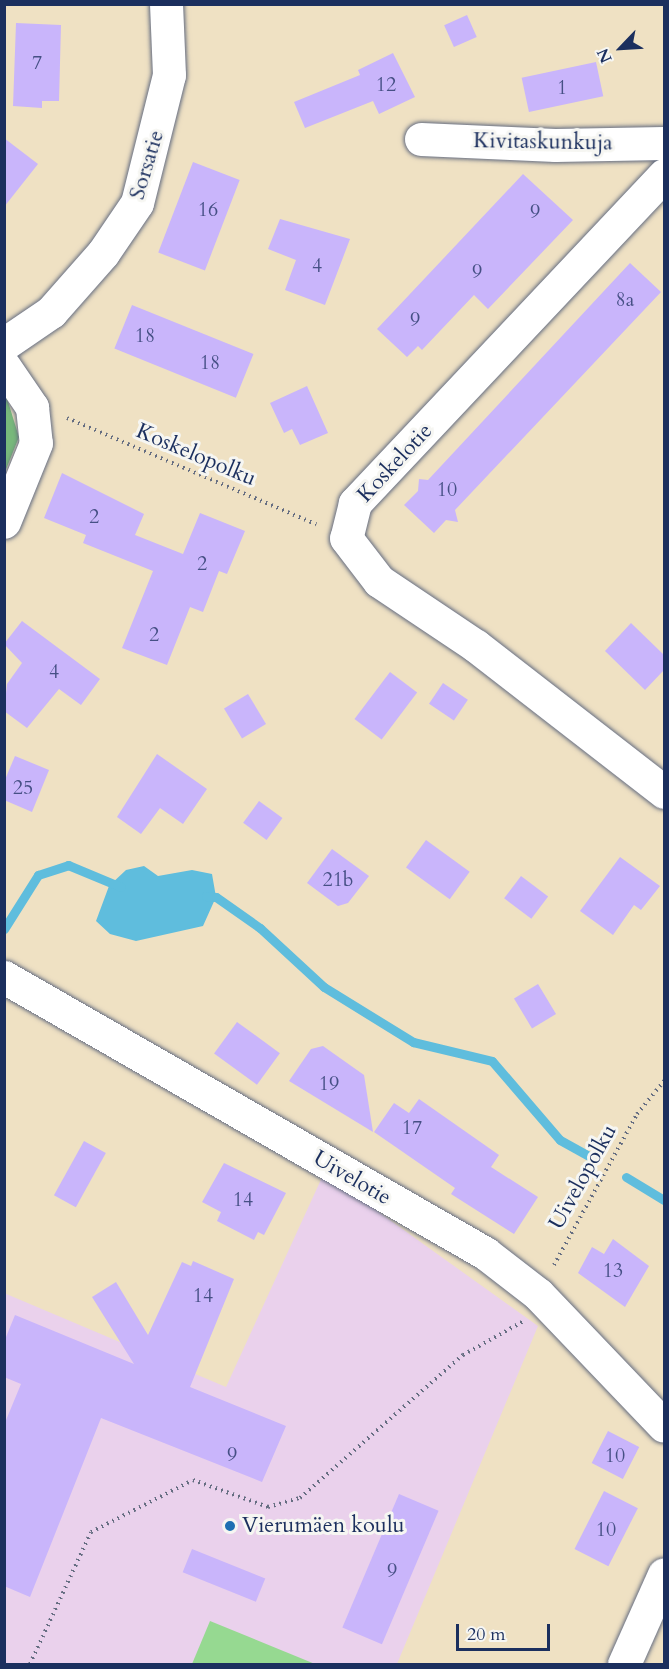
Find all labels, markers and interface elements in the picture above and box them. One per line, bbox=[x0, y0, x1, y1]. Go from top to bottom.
north arrow bbox=[591, 18, 651, 78]
text: N bbox=[592, 45, 618, 67]
house number: 7 bbox=[32, 50, 42, 74]
house number: 12 bbox=[376, 72, 396, 96]
house number: 1 bbox=[557, 75, 567, 99]
street label: Sorsatie bbox=[124, 127, 170, 203]
street label: Kivitaskunkuja bbox=[473, 128, 613, 156]
house number: 16 bbox=[198, 197, 218, 221]
house number: 9 bbox=[530, 199, 540, 223]
house number: 4 bbox=[312, 253, 322, 277]
house number: 9 bbox=[472, 259, 482, 283]
house number: 8a bbox=[616, 287, 634, 311]
house number: 9 bbox=[410, 307, 420, 331]
house number: 18 bbox=[135, 323, 155, 347]
house number: 18 bbox=[200, 350, 220, 374]
street label: Koskelopolku bbox=[132, 418, 260, 492]
street label: Koskelotie bbox=[352, 418, 438, 508]
house number: 10 bbox=[437, 477, 457, 501]
house number: 2 bbox=[89, 504, 99, 528]
house number: 2 bbox=[197, 551, 207, 575]
house number: 2 bbox=[149, 622, 159, 646]
house number: 4 bbox=[49, 659, 59, 683]
house number: 25 bbox=[13, 775, 33, 799]
house number: 21b bbox=[322, 867, 354, 891]
house number: 19 bbox=[319, 1071, 339, 1095]
house number: 17 bbox=[402, 1115, 422, 1139]
street label: Uivelopolku bbox=[543, 1120, 623, 1234]
street label: Uivelotie bbox=[308, 1145, 396, 1211]
house number: 14 bbox=[233, 1187, 253, 1211]
house number: 13 bbox=[603, 1258, 623, 1282]
house number: 14 bbox=[193, 1283, 213, 1307]
house number: 9 bbox=[227, 1442, 237, 1466]
house number: 10 bbox=[605, 1443, 625, 1467]
place label: Vierumäen koulu bbox=[242, 1513, 405, 1539]
house number: 10 bbox=[596, 1517, 616, 1541]
marker: Vierumäen koulu bbox=[223, 1519, 237, 1533]
house number: 9 bbox=[387, 1558, 397, 1582]
scale bar bbox=[459, 1612, 554, 1650]
text: 20 m bbox=[467, 1622, 506, 1647]

